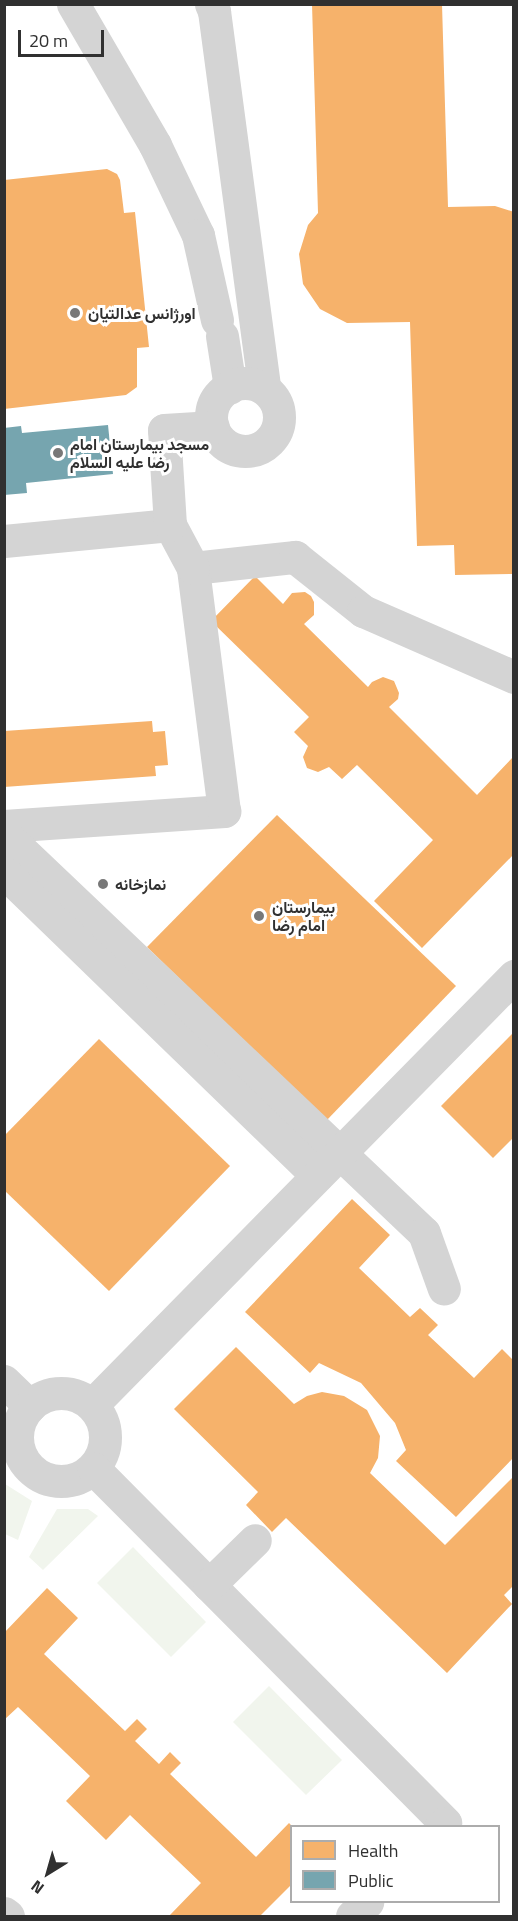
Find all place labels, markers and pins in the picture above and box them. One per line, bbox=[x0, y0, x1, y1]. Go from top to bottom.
place label: اورژانس عدالتیان bbox=[88, 303, 196, 323]
marker: اورژانس عدالتیان bbox=[66, 304, 84, 322]
place label: مسجد بیمارستان امام رضا علیه السلام bbox=[70, 434, 209, 472]
marker: مسجد بیمارستان امام رضا علیه السلام bbox=[51, 446, 65, 460]
place label: نمازخانه bbox=[115, 874, 166, 894]
marker: نمازخانه bbox=[96, 877, 110, 891]
place label: بیمارستان امام رضا bbox=[272, 897, 335, 935]
marker: بیمارستان امام رضا bbox=[250, 907, 268, 925]

